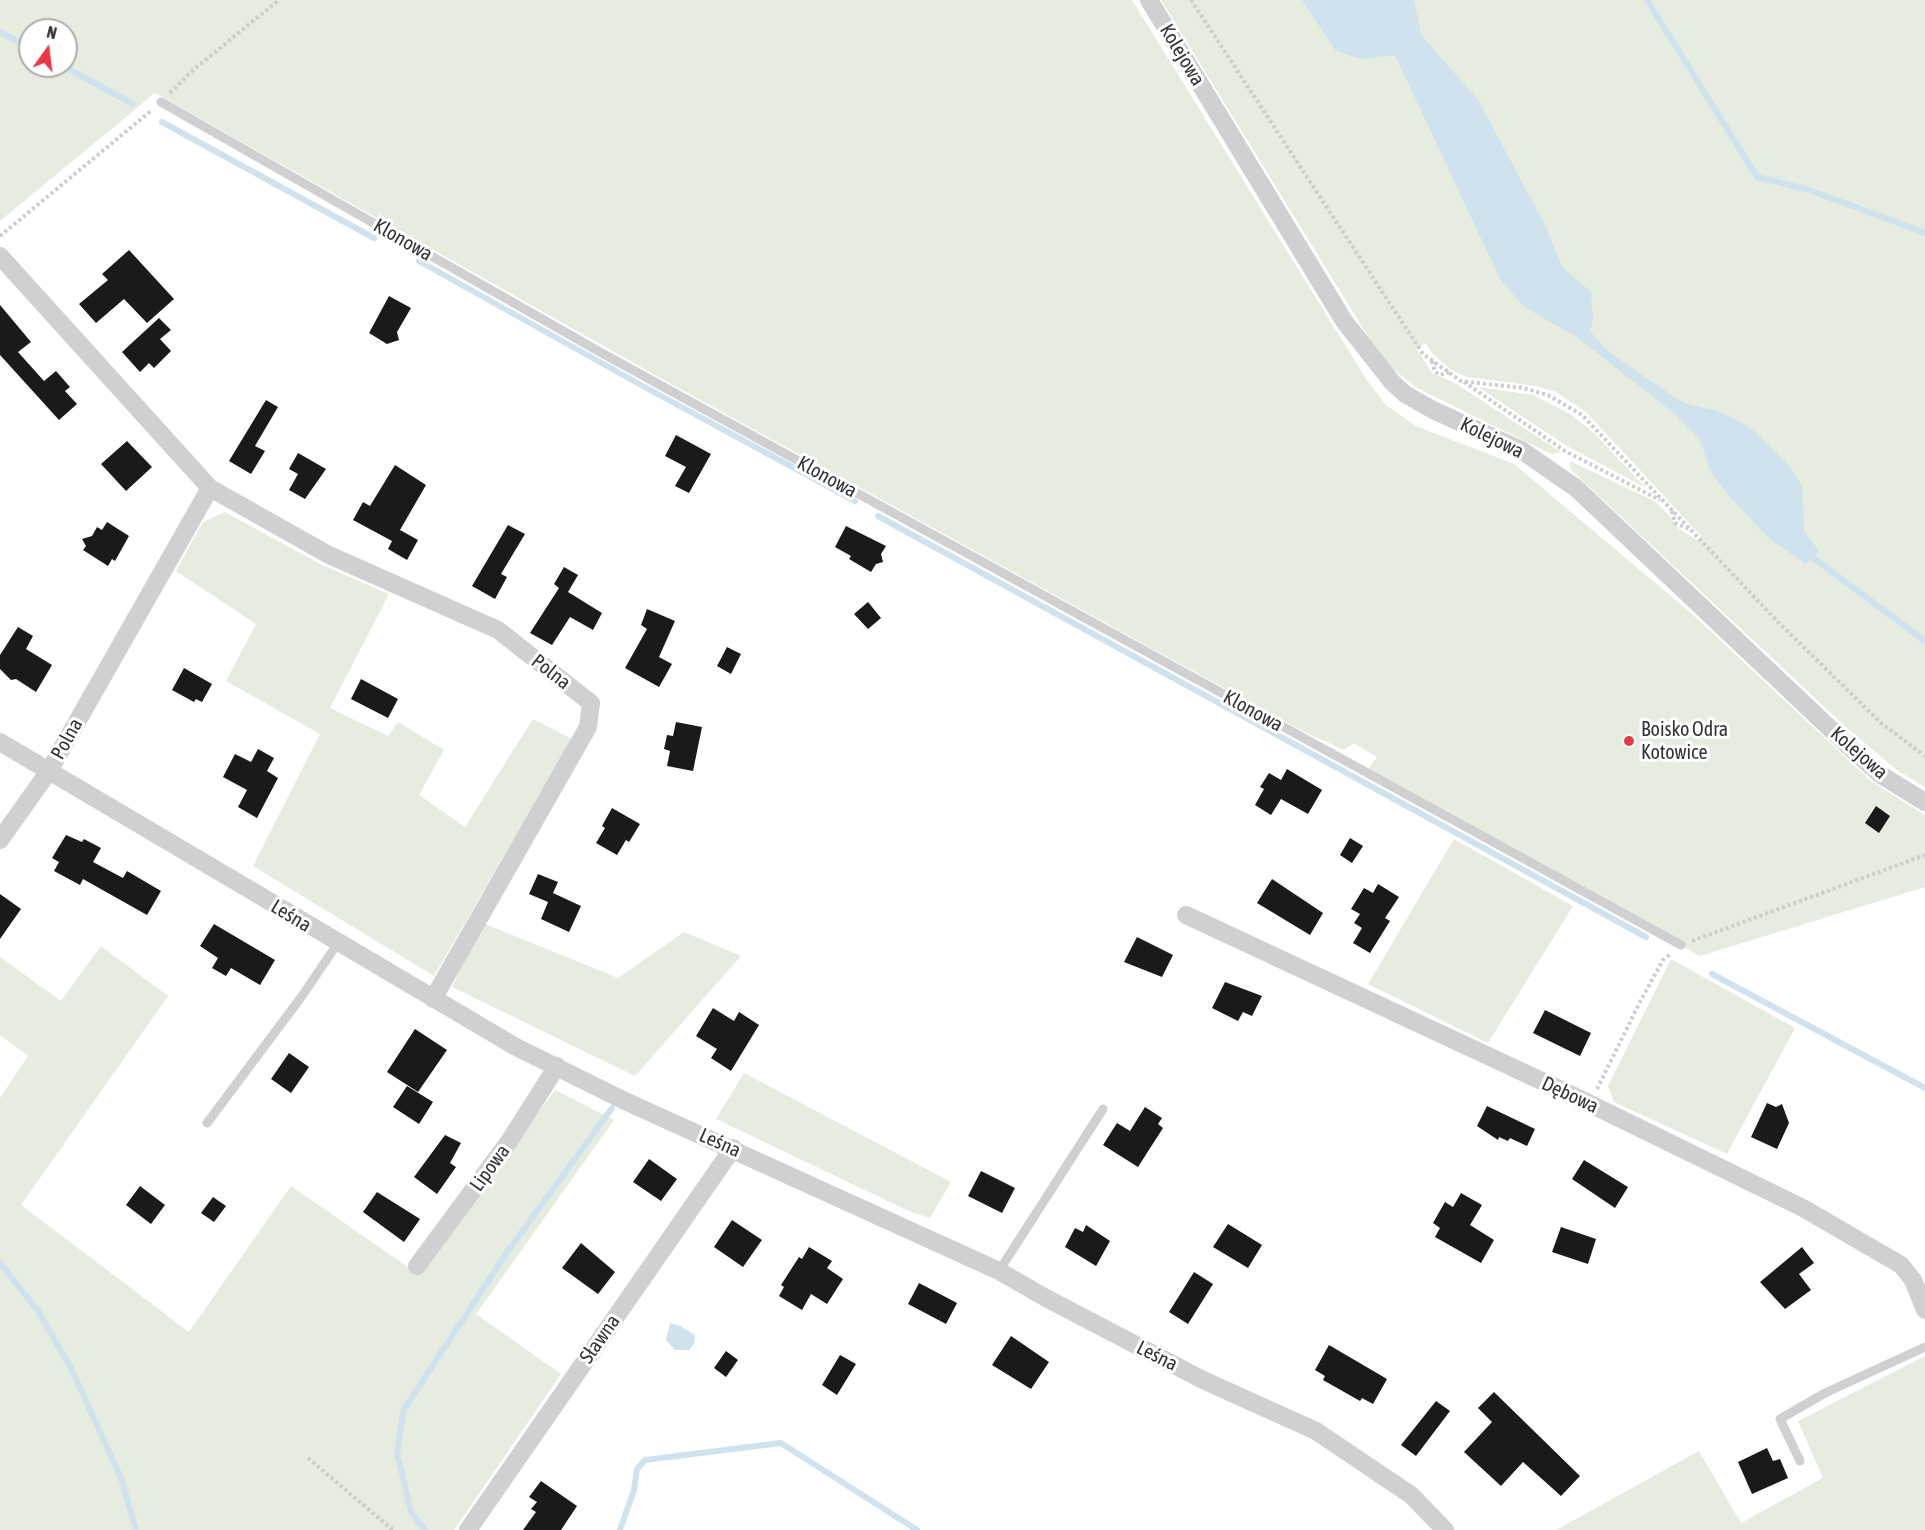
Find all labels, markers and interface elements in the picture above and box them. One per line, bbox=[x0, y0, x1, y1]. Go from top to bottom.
north arrow bbox=[18, 18, 78, 78]
street label: Kolejowa bbox=[1154, 20, 1210, 90]
text: N bbox=[45, 23, 59, 42]
street label: Klonowa bbox=[369, 214, 437, 266]
street label: Kolejowa bbox=[1456, 412, 1528, 464]
street label: Klonowa bbox=[793, 451, 861, 503]
street label: Polna bbox=[527, 649, 575, 695]
street label: Klonowa bbox=[1219, 685, 1287, 737]
street label: Polna bbox=[46, 714, 88, 764]
place label: Boisko Odra Kotowice bbox=[1641, 718, 1728, 765]
street label: Kolejowa bbox=[1826, 722, 1892, 784]
marker: Boisko Odra Kotowice bbox=[1622, 734, 1636, 748]
street label: Leśna bbox=[266, 895, 316, 937]
street label: Dębowa bbox=[1538, 1071, 1602, 1119]
street label: Leśna bbox=[696, 1123, 744, 1163]
street label: Lipowa bbox=[465, 1140, 515, 1196]
street label: Sławna bbox=[575, 1310, 625, 1368]
street label: Leśna bbox=[1132, 1336, 1182, 1376]

